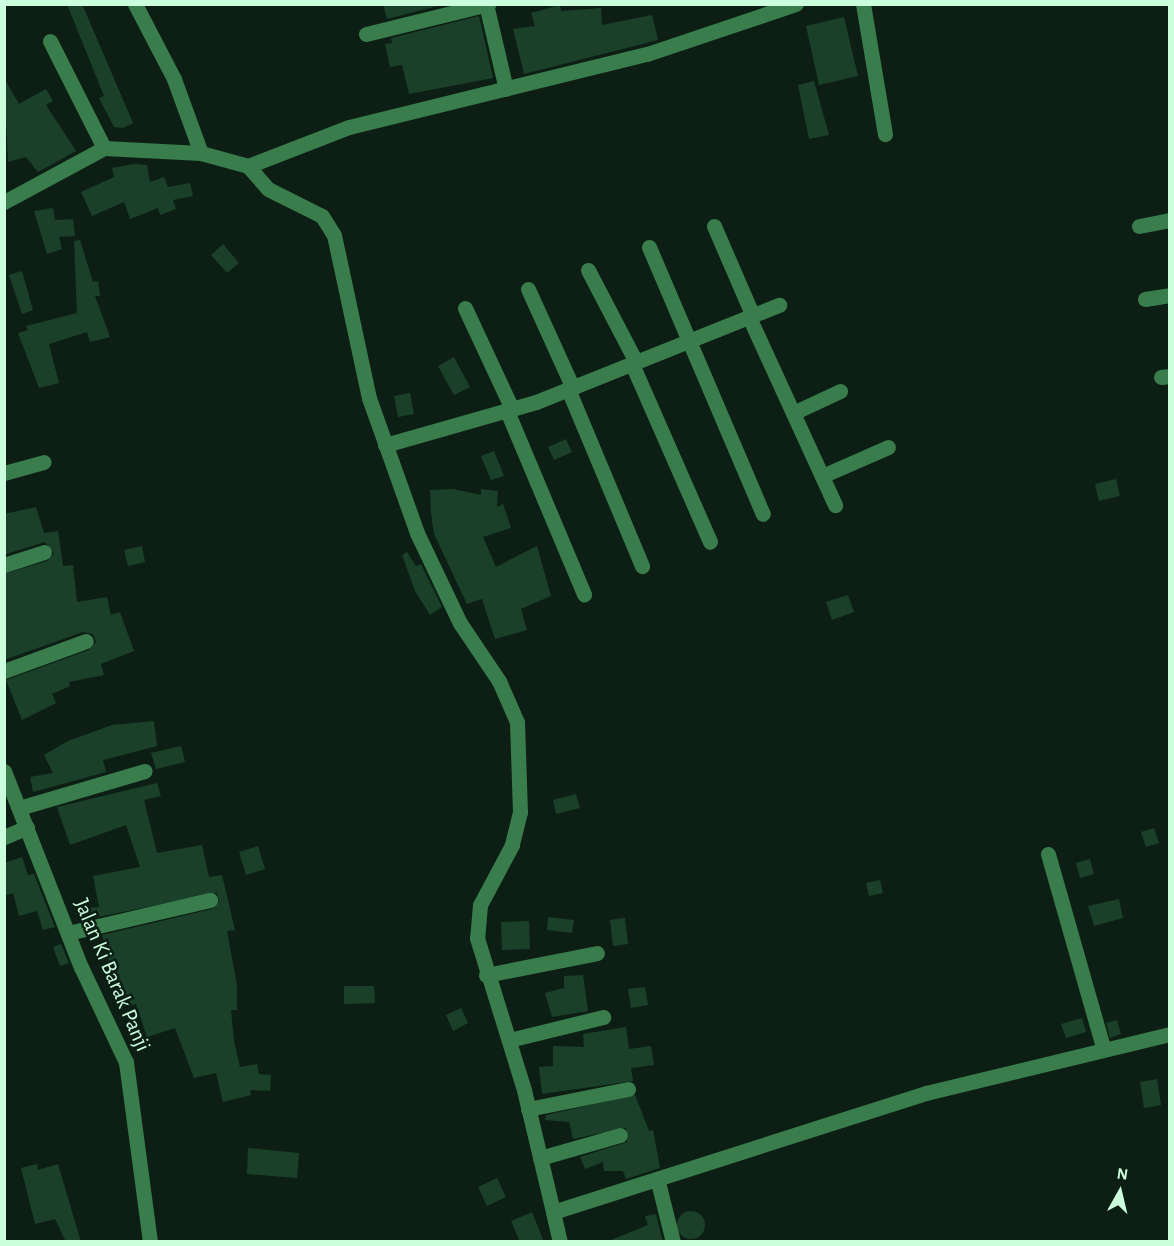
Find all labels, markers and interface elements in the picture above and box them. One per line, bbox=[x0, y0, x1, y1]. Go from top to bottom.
street label: Jalan Ki Barak Panji bbox=[68, 895, 156, 1055]
north arrow bbox=[1090, 1162, 1150, 1222]
text: N bbox=[1116, 1165, 1129, 1183]

